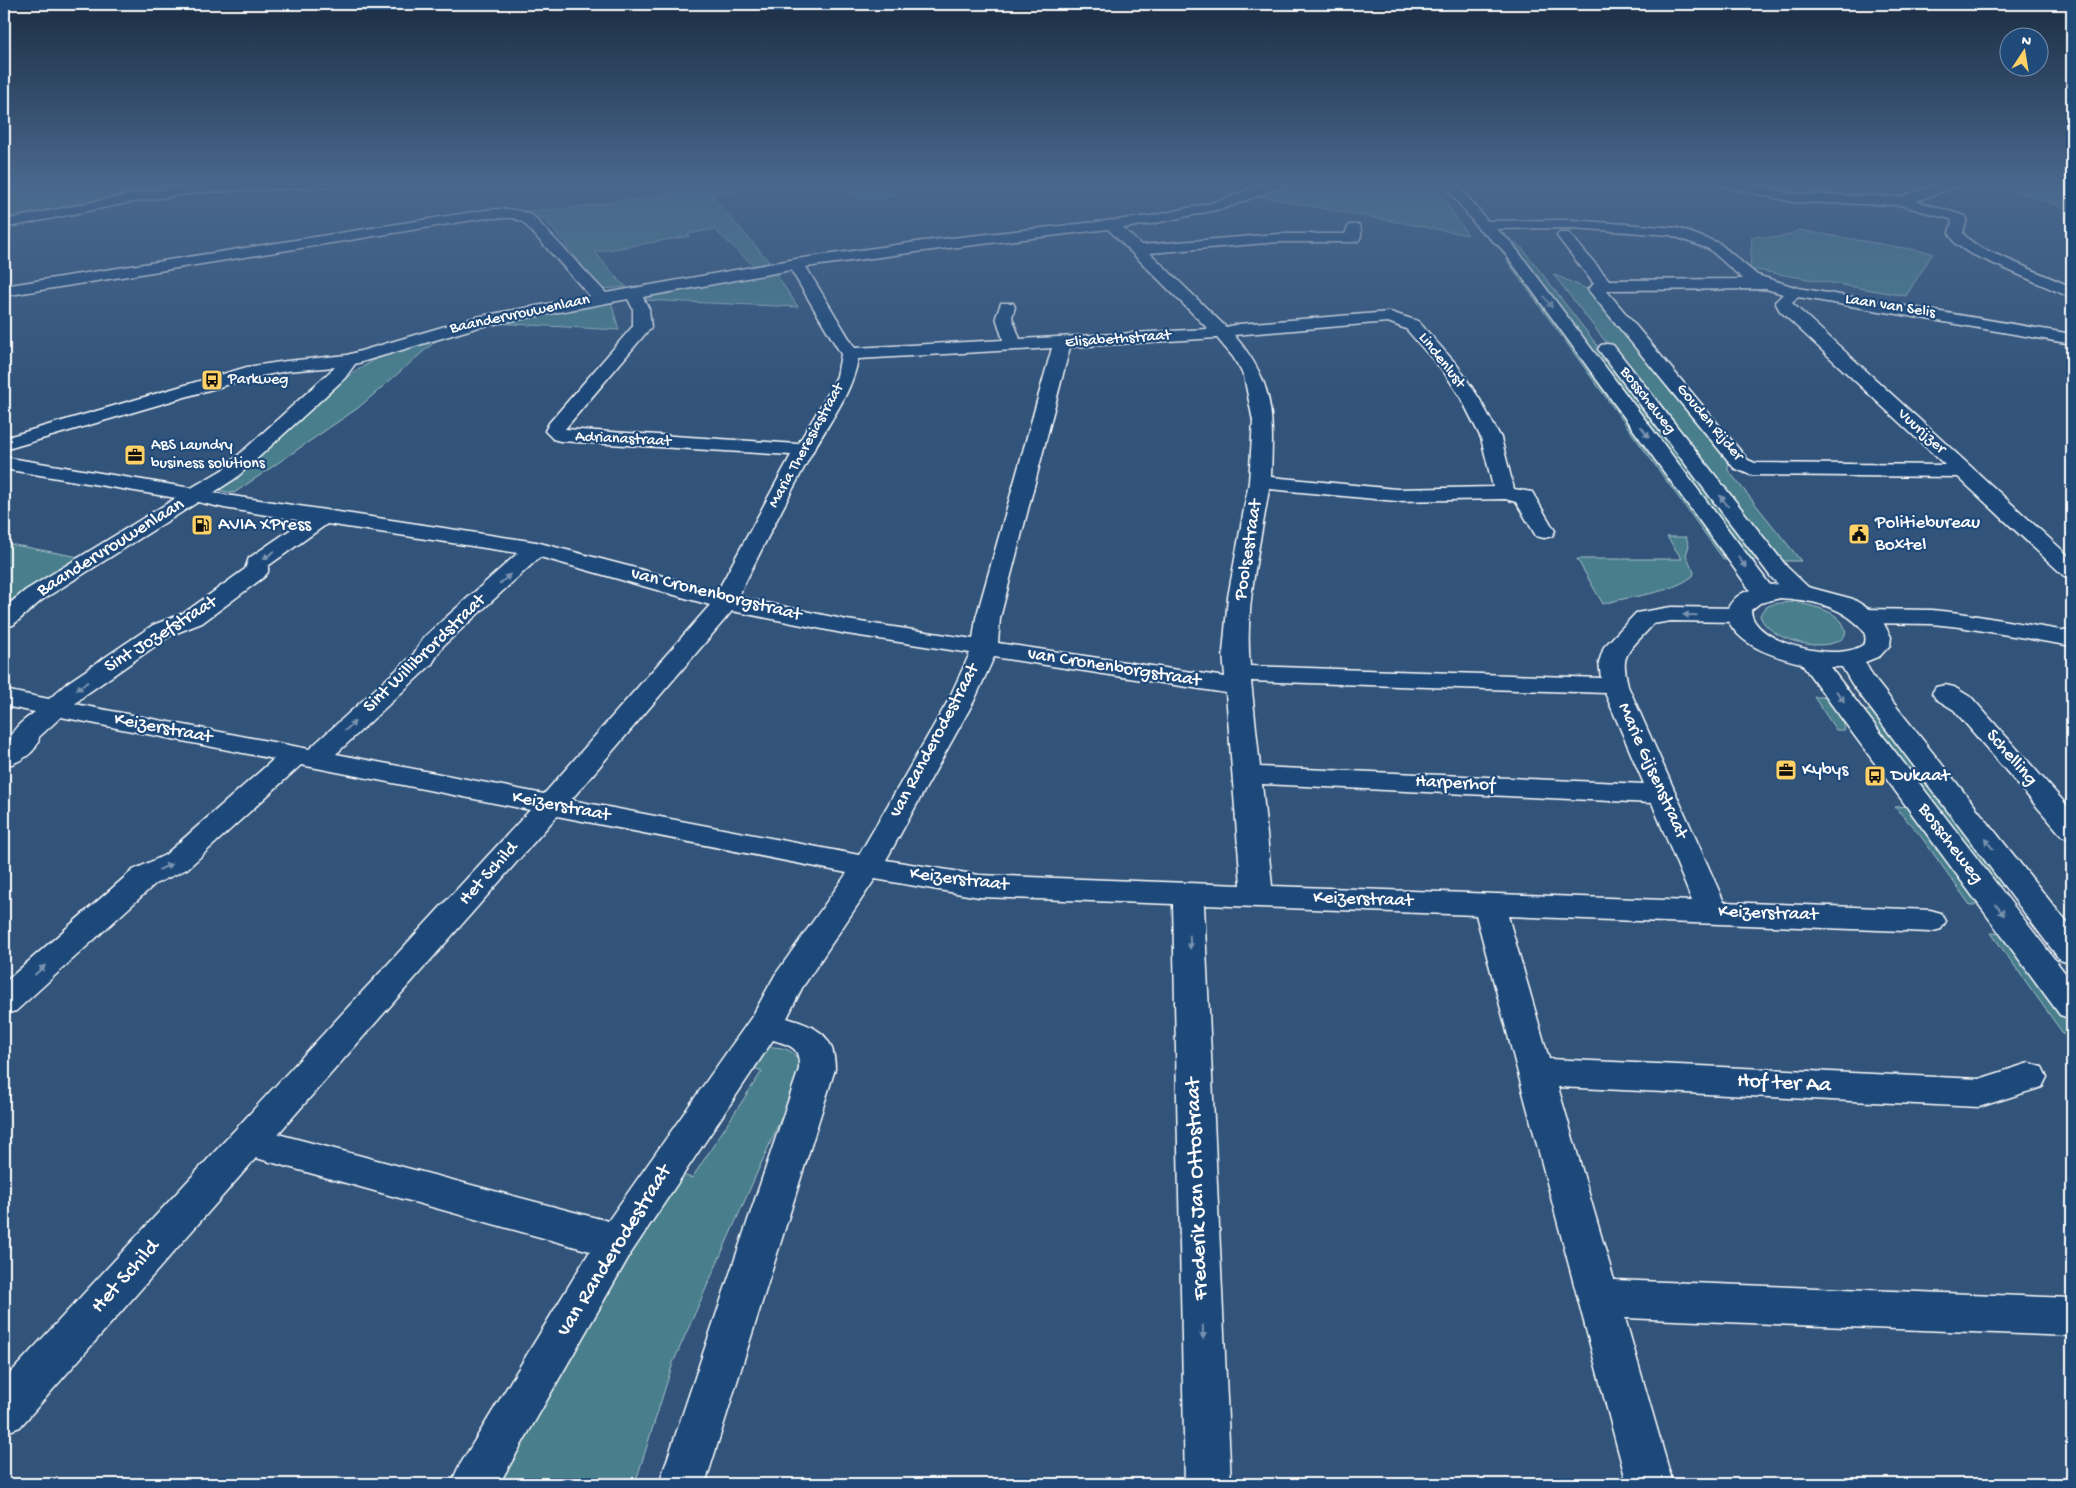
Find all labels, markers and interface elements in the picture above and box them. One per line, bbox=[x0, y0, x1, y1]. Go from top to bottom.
north arrow bbox=[1998, 28, 2048, 78]
text: N bbox=[2020, 32, 2032, 51]
street label: Baandervrouwenlaan bbox=[447, 291, 592, 339]
street label: Laan van Selis bbox=[1844, 291, 1937, 324]
one-way arrow bbox=[1543, 295, 1554, 308]
street label: Elisabethstraat bbox=[1064, 327, 1173, 353]
street label: Lindenlust bbox=[1413, 329, 1470, 394]
street label: Bosscheweg bbox=[1614, 363, 1679, 438]
bus stop icon: Parkweg bbox=[200, 368, 224, 392]
place label: Parkweg bbox=[227, 371, 288, 390]
street label: Maria Theresiastraat bbox=[765, 379, 850, 512]
street label: Gouden Rijder bbox=[1671, 381, 1748, 466]
street label: Vuurijzer bbox=[1892, 405, 1950, 460]
one-way arrow bbox=[1640, 425, 1651, 438]
street label: Adrianastraat bbox=[575, 428, 673, 452]
place label: ABS Laundry business solutions bbox=[151, 437, 266, 474]
office icon: ABS Laundry business solutions bbox=[123, 443, 147, 467]
street label: Baandervrouwenlaan bbox=[32, 493, 189, 603]
one-way arrow bbox=[1719, 495, 1730, 508]
street label: Poolsestraat bbox=[1230, 496, 1269, 603]
place label: Politiebureau Boxtel bbox=[1874, 512, 1980, 557]
fuel station icon: AVIA XPress bbox=[190, 513, 214, 537]
place label: AVIA XPress bbox=[218, 514, 312, 537]
public building icon: Politiebureau Boxtel bbox=[1847, 522, 1871, 546]
one-way arrow bbox=[262, 550, 276, 560]
one-way arrow bbox=[1737, 555, 1747, 569]
street label: van Cronenborgstraat bbox=[628, 563, 806, 628]
one-way arrow bbox=[498, 573, 511, 584]
street label: Sint Willibrordstraat bbox=[359, 588, 493, 718]
street label: Sint Jozefstraat bbox=[100, 590, 223, 679]
one-way arrow bbox=[1682, 610, 1698, 618]
street label: van Cronenborgstraat bbox=[1026, 643, 1204, 693]
street label: van Randerodestraat bbox=[885, 658, 986, 822]
one-way arrow bbox=[75, 681, 89, 691]
one-way arrow bbox=[1834, 689, 1845, 702]
street label: Marie Gijsenstraat bbox=[1612, 699, 1693, 845]
street label: Keizerstraat bbox=[112, 708, 216, 750]
one-way arrow bbox=[343, 720, 355, 732]
street label: Schelling bbox=[1980, 725, 2042, 791]
office icon: Kybys bbox=[1774, 758, 1798, 782]
place label: Kybys bbox=[1802, 759, 1849, 782]
bus stop icon: Dukaat bbox=[1863, 764, 1887, 788]
place label: Dukaat bbox=[1889, 765, 1952, 788]
street label: Harperhof bbox=[1415, 770, 1498, 798]
street label: Keizerstraat bbox=[510, 786, 614, 828]
street label: Bosscheweg bbox=[1912, 798, 1988, 889]
street label: Het Schild bbox=[454, 836, 525, 911]
one-way arrow bbox=[1983, 838, 1994, 851]
one-way arrow bbox=[158, 863, 172, 871]
street label: Keizerstraat bbox=[908, 863, 1012, 898]
street label: Keizerstraat bbox=[1313, 887, 1415, 913]
street label: Keizerstraat bbox=[1718, 901, 1820, 927]
one-way arrow bbox=[1995, 903, 2005, 917]
one-way arrow bbox=[1186, 934, 1194, 950]
one-way arrow bbox=[34, 964, 47, 975]
street label: Hof ter Aa bbox=[1736, 1069, 1833, 1099]
street label: Frederik Jan Ottostraat bbox=[1181, 1075, 1215, 1302]
street label: van Randerodestraat bbox=[552, 1159, 679, 1342]
street label: Het Schild bbox=[86, 1233, 167, 1319]
one-way arrow bbox=[1199, 1324, 1207, 1340]

